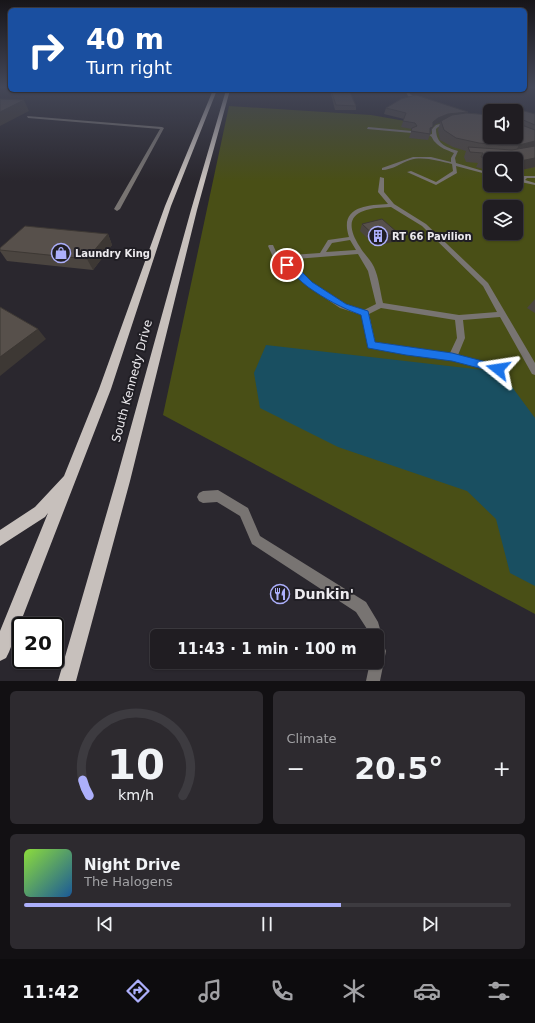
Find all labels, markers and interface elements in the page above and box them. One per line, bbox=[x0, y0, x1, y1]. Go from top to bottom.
text: 40 m bbox=[86, 23, 164, 56]
icon: right bbox=[20, 24, 72, 76]
text: Turn right bbox=[86, 57, 172, 78]
map controls bbox=[483, 104, 523, 240]
button: sound bbox=[483, 104, 523, 144]
button: search bbox=[483, 152, 523, 192]
button: layers bbox=[483, 200, 523, 240]
building icon: RT 66 Pavilion bbox=[367, 225, 389, 247]
place label: RT 66 Pavilion bbox=[392, 231, 472, 242]
shop icon: Laundry King bbox=[50, 242, 72, 264]
place label: Laundry King bbox=[75, 248, 150, 259]
pin bbox=[270, 248, 304, 282]
icon: arrive bbox=[276, 254, 298, 276]
street label: South Kennedy Drive bbox=[109, 318, 155, 444]
position arrow bbox=[477, 348, 519, 390]
restaurant icon: Dunkin' bbox=[269, 583, 291, 605]
place label: Dunkin' bbox=[294, 586, 354, 602]
speed limit sign: 20 bbox=[12, 617, 64, 669]
text: 11:43 · 1 min · 100 m bbox=[177, 640, 357, 658]
text: Climate bbox=[287, 731, 337, 746]
text: 10 bbox=[107, 739, 165, 788]
text: 20.5° bbox=[354, 751, 443, 786]
text: − bbox=[287, 756, 305, 781]
text: + bbox=[493, 756, 511, 781]
text: km/h bbox=[118, 786, 154, 802]
text: Night Drive bbox=[84, 856, 180, 874]
text: The Halogens bbox=[84, 874, 173, 889]
icon: previous bbox=[94, 913, 116, 935]
icon: pause bbox=[256, 913, 278, 935]
icon: next bbox=[419, 913, 441, 935]
icon: directions bbox=[124, 977, 152, 1005]
icon: music bbox=[196, 977, 224, 1005]
icon: phone bbox=[268, 977, 296, 1005]
icon: climate bbox=[340, 977, 368, 1005]
icon: car bbox=[413, 977, 441, 1005]
icon: filters bbox=[485, 977, 513, 1005]
text: 11:42 bbox=[22, 981, 79, 1002]

